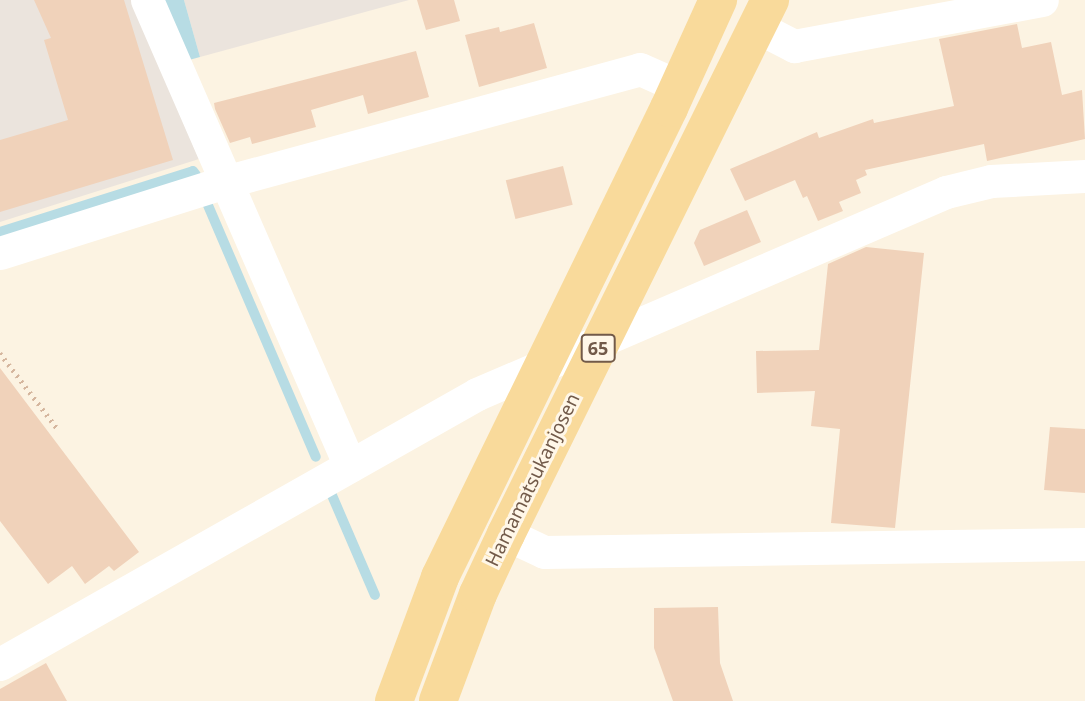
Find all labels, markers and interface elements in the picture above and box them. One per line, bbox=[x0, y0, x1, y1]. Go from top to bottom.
road number: 65 bbox=[580, 334, 616, 362]
street label: Hamamatsukanjosen bbox=[481, 390, 585, 570]

